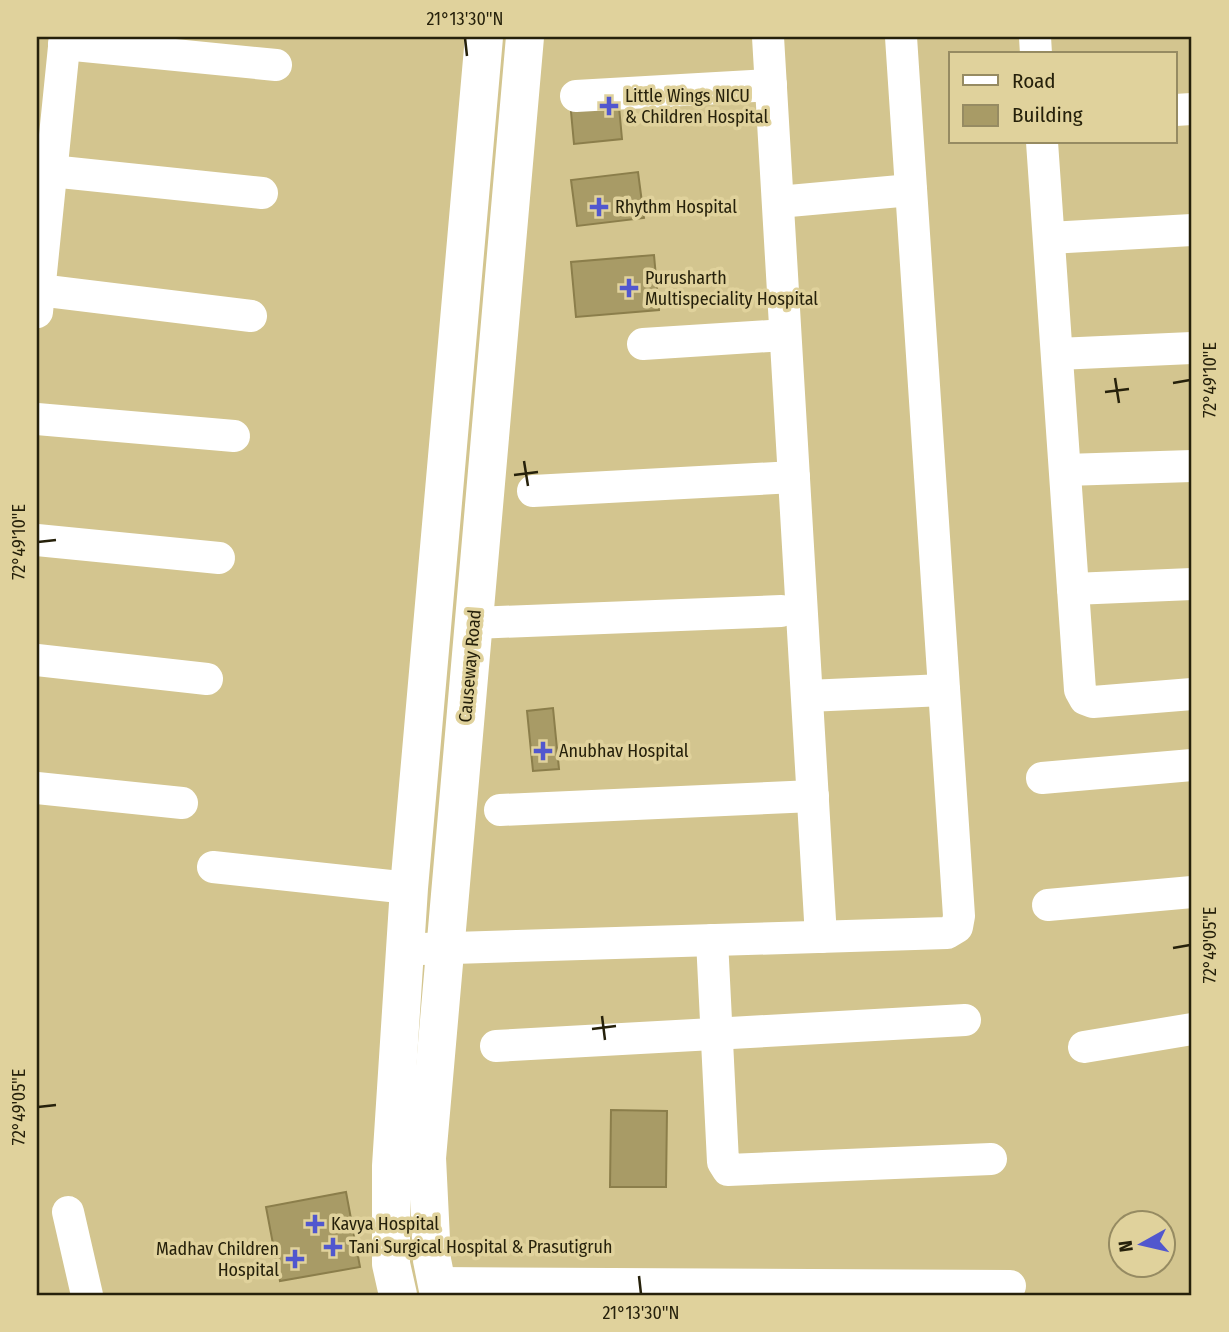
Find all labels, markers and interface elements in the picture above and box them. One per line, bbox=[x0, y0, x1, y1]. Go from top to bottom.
text: 21°13'30"N bbox=[427, 8, 503, 30]
legend bbox=[949, 52, 1176, 144]
text: Road bbox=[1012, 68, 1056, 94]
place label: Little Wings NICU & Children Hospital bbox=[625, 85, 768, 128]
marker: Little Wings NICU & Children Hospital bbox=[599, 96, 619, 116]
text: Building bbox=[1012, 102, 1083, 128]
place label: Rhythm Hospital bbox=[615, 196, 737, 218]
marker: Rhythm Hospital bbox=[589, 197, 609, 217]
place label: Purusharth Multispeciality Hospital bbox=[645, 267, 818, 310]
marker: Purusharth Multispeciality Hospital bbox=[619, 278, 639, 298]
text: 72°49'10"E bbox=[1199, 342, 1221, 418]
text: 72°49'10"E bbox=[8, 504, 30, 580]
street label: Causeway Road bbox=[454, 609, 486, 723]
place label: Anubhav Hospital bbox=[559, 740, 689, 762]
marker: Anubhav Hospital bbox=[533, 741, 553, 761]
text: 72°49'05"E bbox=[1199, 907, 1221, 983]
text: 72°49'05"E bbox=[8, 1069, 30, 1145]
north arrow bbox=[1106, 1210, 1176, 1280]
place label: Kavya Hospital bbox=[331, 1213, 439, 1235]
marker: Kavya Hospital bbox=[305, 1214, 325, 1234]
place label: Tani Surgical Hospital & Prasutigruh bbox=[349, 1236, 612, 1258]
marker: Tani Surgical Hospital & Prasutigruh bbox=[323, 1237, 343, 1257]
place label: Madhav Children Hospital bbox=[156, 1238, 279, 1281]
text: N bbox=[1113, 1239, 1138, 1254]
marker: Madhav Children Hospital bbox=[285, 1249, 305, 1269]
text: 21°13'30"N bbox=[603, 1302, 679, 1324]

